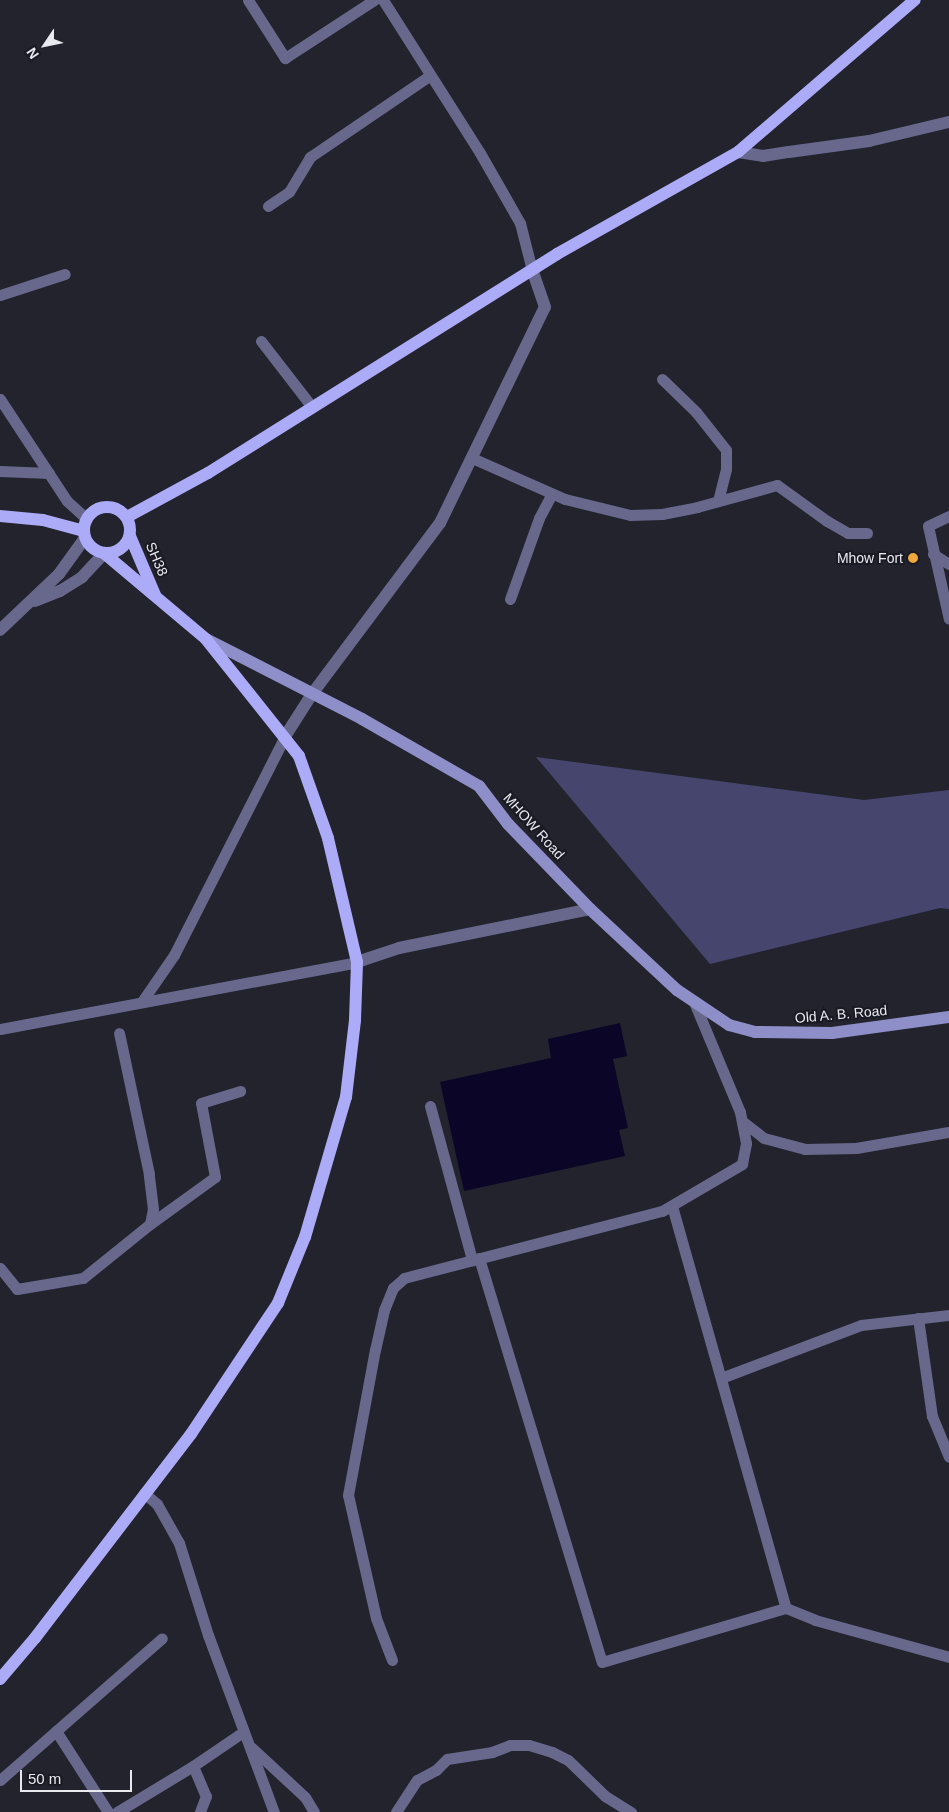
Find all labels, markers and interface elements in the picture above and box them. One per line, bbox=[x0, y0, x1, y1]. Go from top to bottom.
north arrow bbox=[20, 20, 70, 70]
text: N bbox=[23, 45, 42, 62]
street label: SH38 bbox=[142, 540, 172, 578]
place label: Mhow Fort bbox=[837, 550, 903, 566]
marker: Mhow Fort bbox=[907, 552, 919, 564]
street label: MHOW Road bbox=[500, 789, 568, 863]
street label: Old A. B. Road bbox=[794, 1002, 888, 1026]
scale bar bbox=[22, 1760, 135, 1792]
text: 50 m bbox=[28, 1770, 61, 1787]

